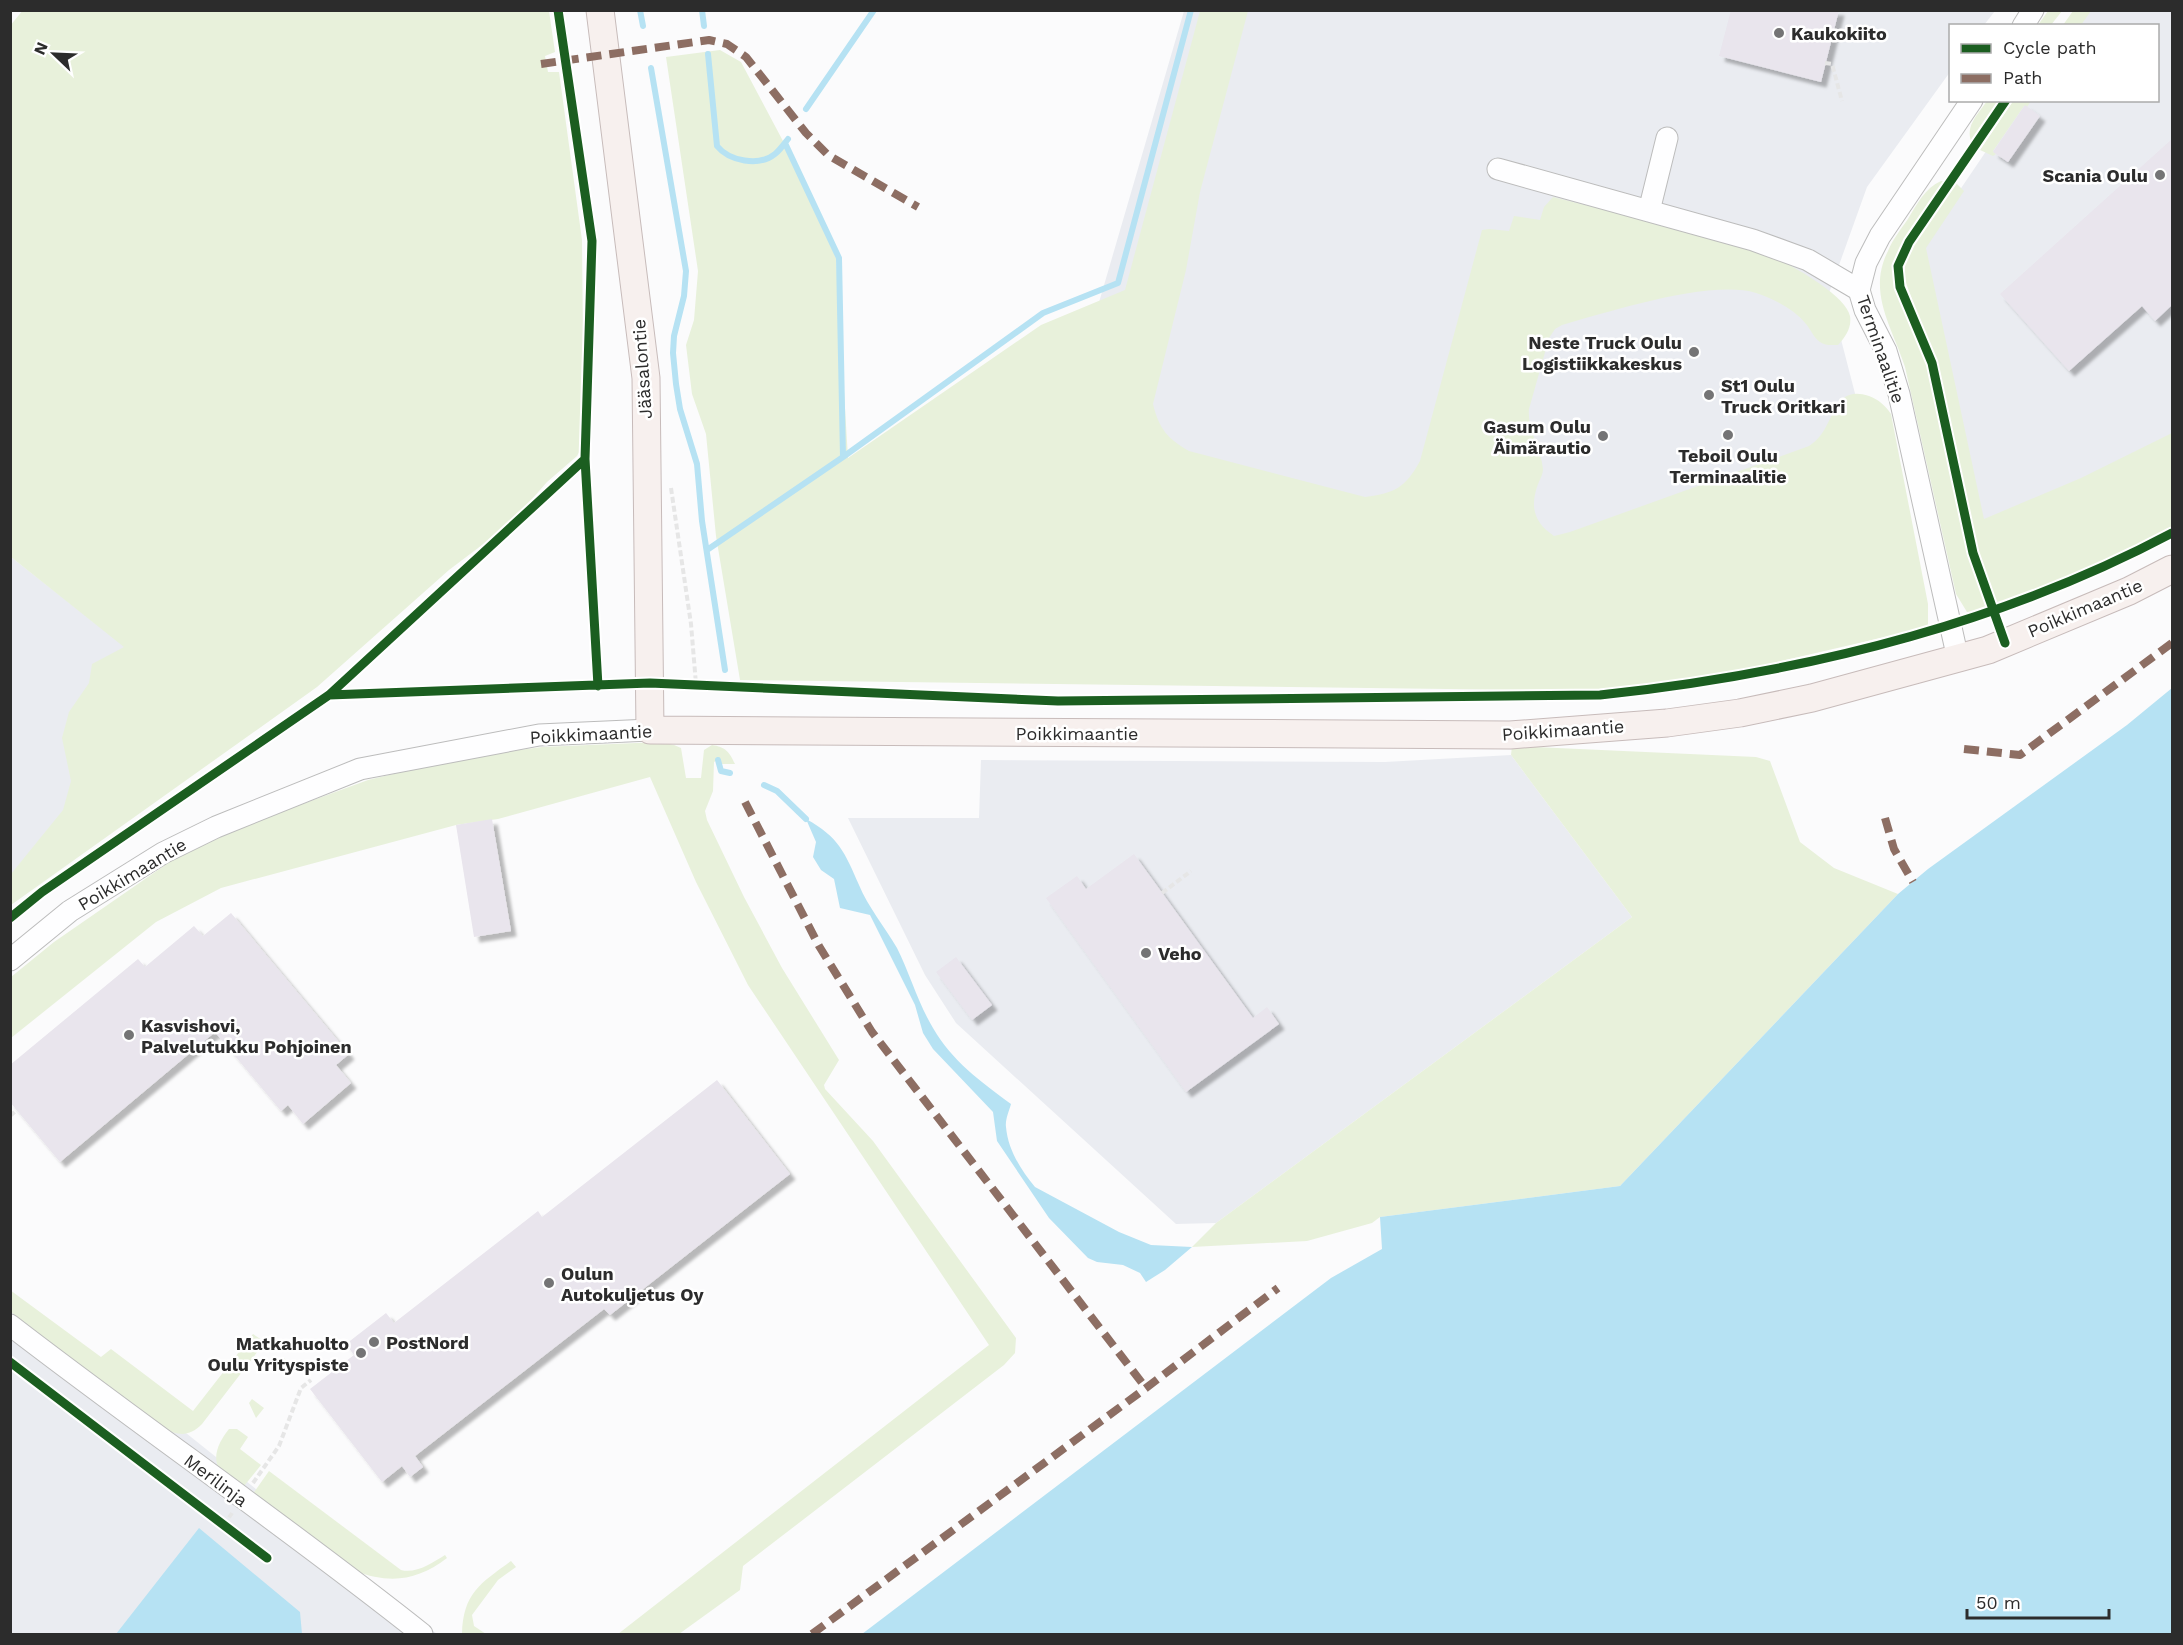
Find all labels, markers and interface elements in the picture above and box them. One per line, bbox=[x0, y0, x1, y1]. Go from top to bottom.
place label: Kaukokiito bbox=[1791, 23, 1887, 44]
north arrow bbox=[24, 24, 84, 84]
legend bbox=[1949, 24, 2159, 102]
marker: Kaukokiito bbox=[1772, 26, 1786, 40]
text: Cycle path bbox=[2003, 37, 2097, 58]
text: N bbox=[30, 39, 52, 58]
text: Path bbox=[2003, 67, 2043, 88]
place label: Scania Oulu bbox=[2043, 165, 2148, 186]
marker: Scania Oulu bbox=[2153, 168, 2167, 182]
street label: Terminaalitie bbox=[1853, 292, 1909, 406]
street label: Jääsalontie bbox=[628, 318, 656, 420]
place label: Neste Truck Oulu Logistiikkakeskus bbox=[1522, 332, 1682, 374]
marker: Neste Truck Oulu Logistiikkakeskus bbox=[1687, 345, 1701, 359]
place label: St1 Oulu Truck Oritkari bbox=[1721, 375, 1846, 417]
marker: St1 Oulu Truck Oritkari bbox=[1702, 388, 1716, 402]
place label: Gasum Oulu Äimärautio bbox=[1483, 416, 1591, 458]
marker: Teboil Oulu Terminaalitie bbox=[1721, 428, 1735, 442]
marker: Gasum Oulu Äimärautio bbox=[1596, 429, 1610, 443]
place label: Teboil Oulu Terminaalitie bbox=[1669, 445, 1787, 487]
street label: Poikkimaantie bbox=[2024, 574, 2146, 642]
street label: Poikkimaantie bbox=[1501, 715, 1625, 745]
street label: Poikkimaantie bbox=[529, 720, 653, 748]
street label: Poikkimaantie bbox=[1016, 723, 1138, 744]
street label: Poikkimaantie bbox=[74, 833, 190, 915]
place label: Veho bbox=[1158, 943, 1202, 964]
marker: Veho bbox=[1139, 946, 1153, 960]
place label: Kasvishovi, Palvelutukku Pohjoinen bbox=[141, 1015, 352, 1057]
marker: Kasvishovi, Palvelutukku Pohjoinen bbox=[122, 1028, 136, 1042]
place label: Oulun Autokuljetus Oy bbox=[561, 1263, 705, 1305]
marker: Oulun Autokuljetus Oy bbox=[542, 1276, 556, 1290]
place label: PostNord bbox=[386, 1332, 469, 1353]
place label: Matkahuolto Oulu Yrityspiste bbox=[208, 1333, 349, 1375]
marker: PostNord bbox=[367, 1335, 381, 1349]
marker: Matkahuolto Oulu Yrityspiste bbox=[354, 1346, 368, 1360]
street label: Merilinja bbox=[180, 1449, 252, 1511]
scale bar bbox=[1967, 1582, 2110, 1620]
text: 50 m bbox=[1976, 1592, 2021, 1613]

